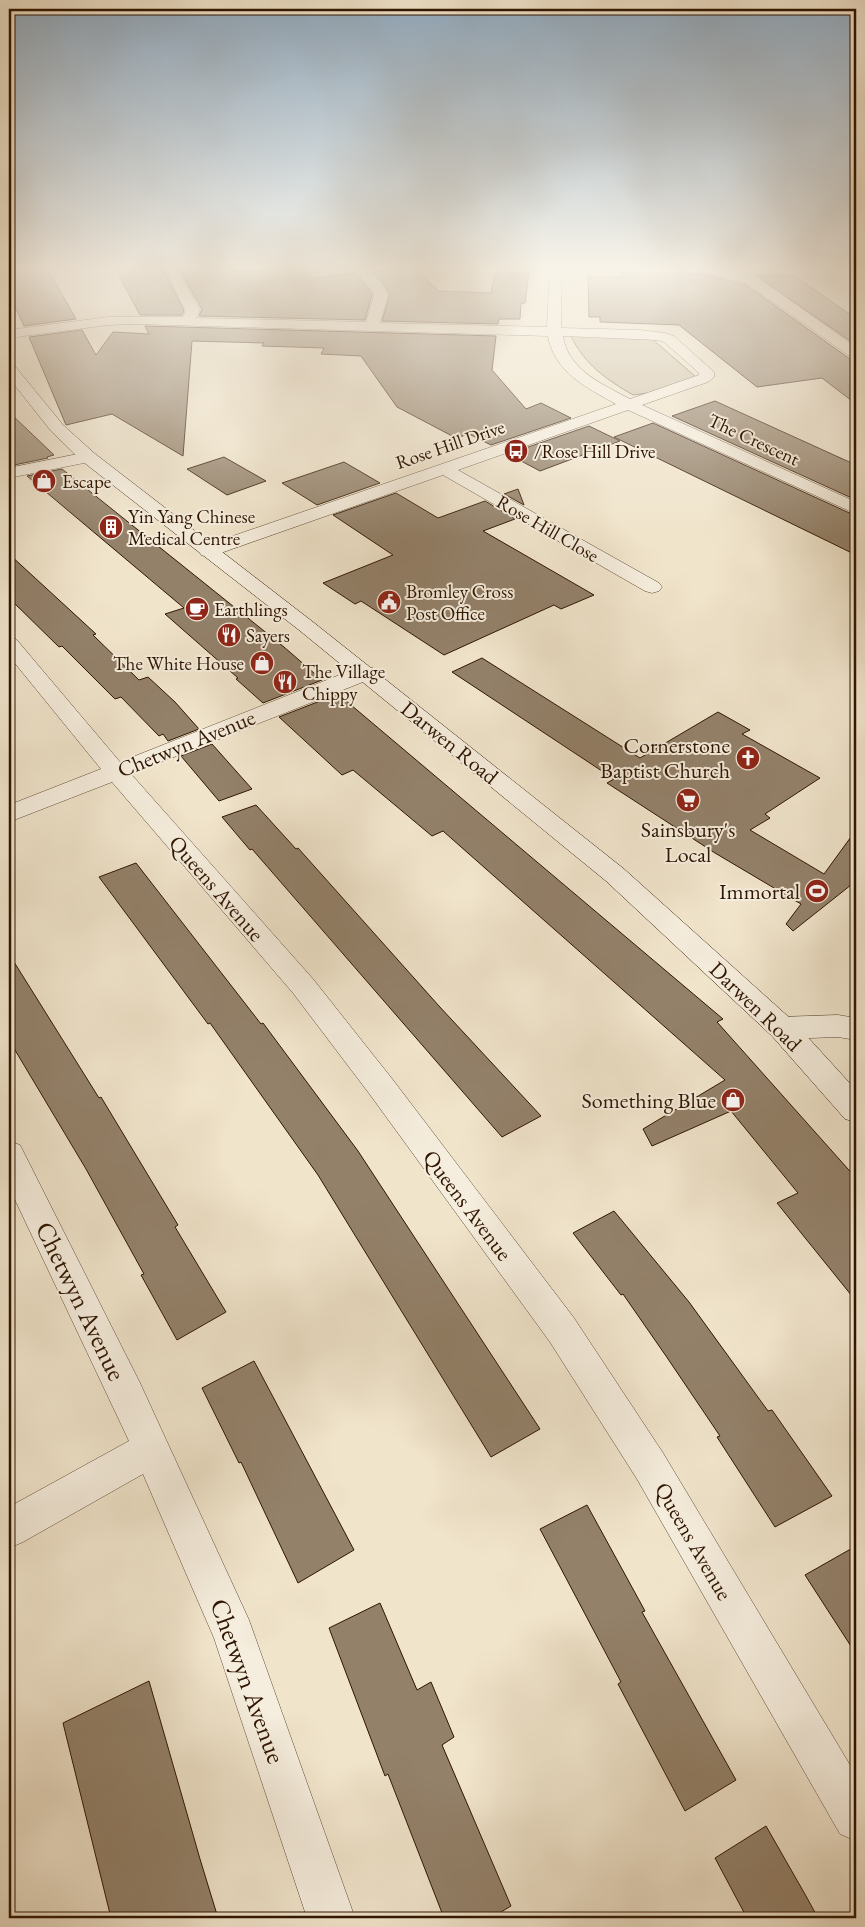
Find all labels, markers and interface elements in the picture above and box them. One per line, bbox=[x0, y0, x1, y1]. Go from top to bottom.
street label: The Crescent bbox=[704, 407, 803, 471]
street label: Rose Hill Drive bbox=[392, 414, 508, 475]
bus stop icon: /Rose Hill Drive bbox=[503, 438, 529, 464]
place label: /Rose Hill Drive bbox=[534, 439, 655, 464]
shop icon: Escape bbox=[31, 468, 57, 494]
place label: Escape bbox=[62, 469, 111, 494]
street label: Rose Hill Close bbox=[492, 489, 603, 568]
place label: Yin Yang Chinese Medical Centre bbox=[128, 504, 255, 551]
building icon: Yin Yang Chinese Medical Centre bbox=[98, 514, 124, 540]
place label: Bromley Cross Post Office bbox=[406, 579, 513, 626]
public building icon: Bromley Cross Post Office bbox=[376, 589, 402, 615]
cafe icon: Earthlings bbox=[184, 596, 210, 622]
place label: Earthlings bbox=[214, 597, 288, 622]
restaurant icon: Sayers bbox=[216, 622, 242, 648]
place label: Sayers bbox=[246, 623, 290, 648]
shop icon: The White House bbox=[249, 650, 275, 676]
place label: The White House bbox=[113, 651, 244, 676]
place label: The Village Chippy bbox=[302, 659, 385, 706]
restaurant icon: The Village Chippy bbox=[272, 669, 298, 695]
street label: Darwen Road bbox=[395, 694, 505, 791]
street label: Chetwyn Avenue bbox=[113, 702, 260, 784]
place label: Cornerstone Baptist Church bbox=[600, 731, 730, 785]
church icon: Cornerstone Baptist Church bbox=[735, 745, 761, 771]
supermarket icon: Sainsbury's Local bbox=[675, 787, 701, 813]
place label: Sainsbury's Local bbox=[641, 815, 735, 869]
street label: Queens Avenue bbox=[163, 829, 271, 948]
place label: Immortal bbox=[719, 877, 800, 906]
sports icon: Immortal bbox=[804, 878, 830, 904]
street label: Darwen Road bbox=[703, 955, 809, 1058]
place label: Something Blue bbox=[582, 1086, 716, 1115]
shop icon: Something Blue bbox=[720, 1087, 746, 1113]
street label: Queens Avenue bbox=[416, 1144, 519, 1267]
street label: Chetwyn Avenue bbox=[28, 1216, 134, 1386]
street label: Queens Avenue bbox=[648, 1477, 739, 1606]
street label: Chetwyn Avenue bbox=[202, 1594, 294, 1768]

